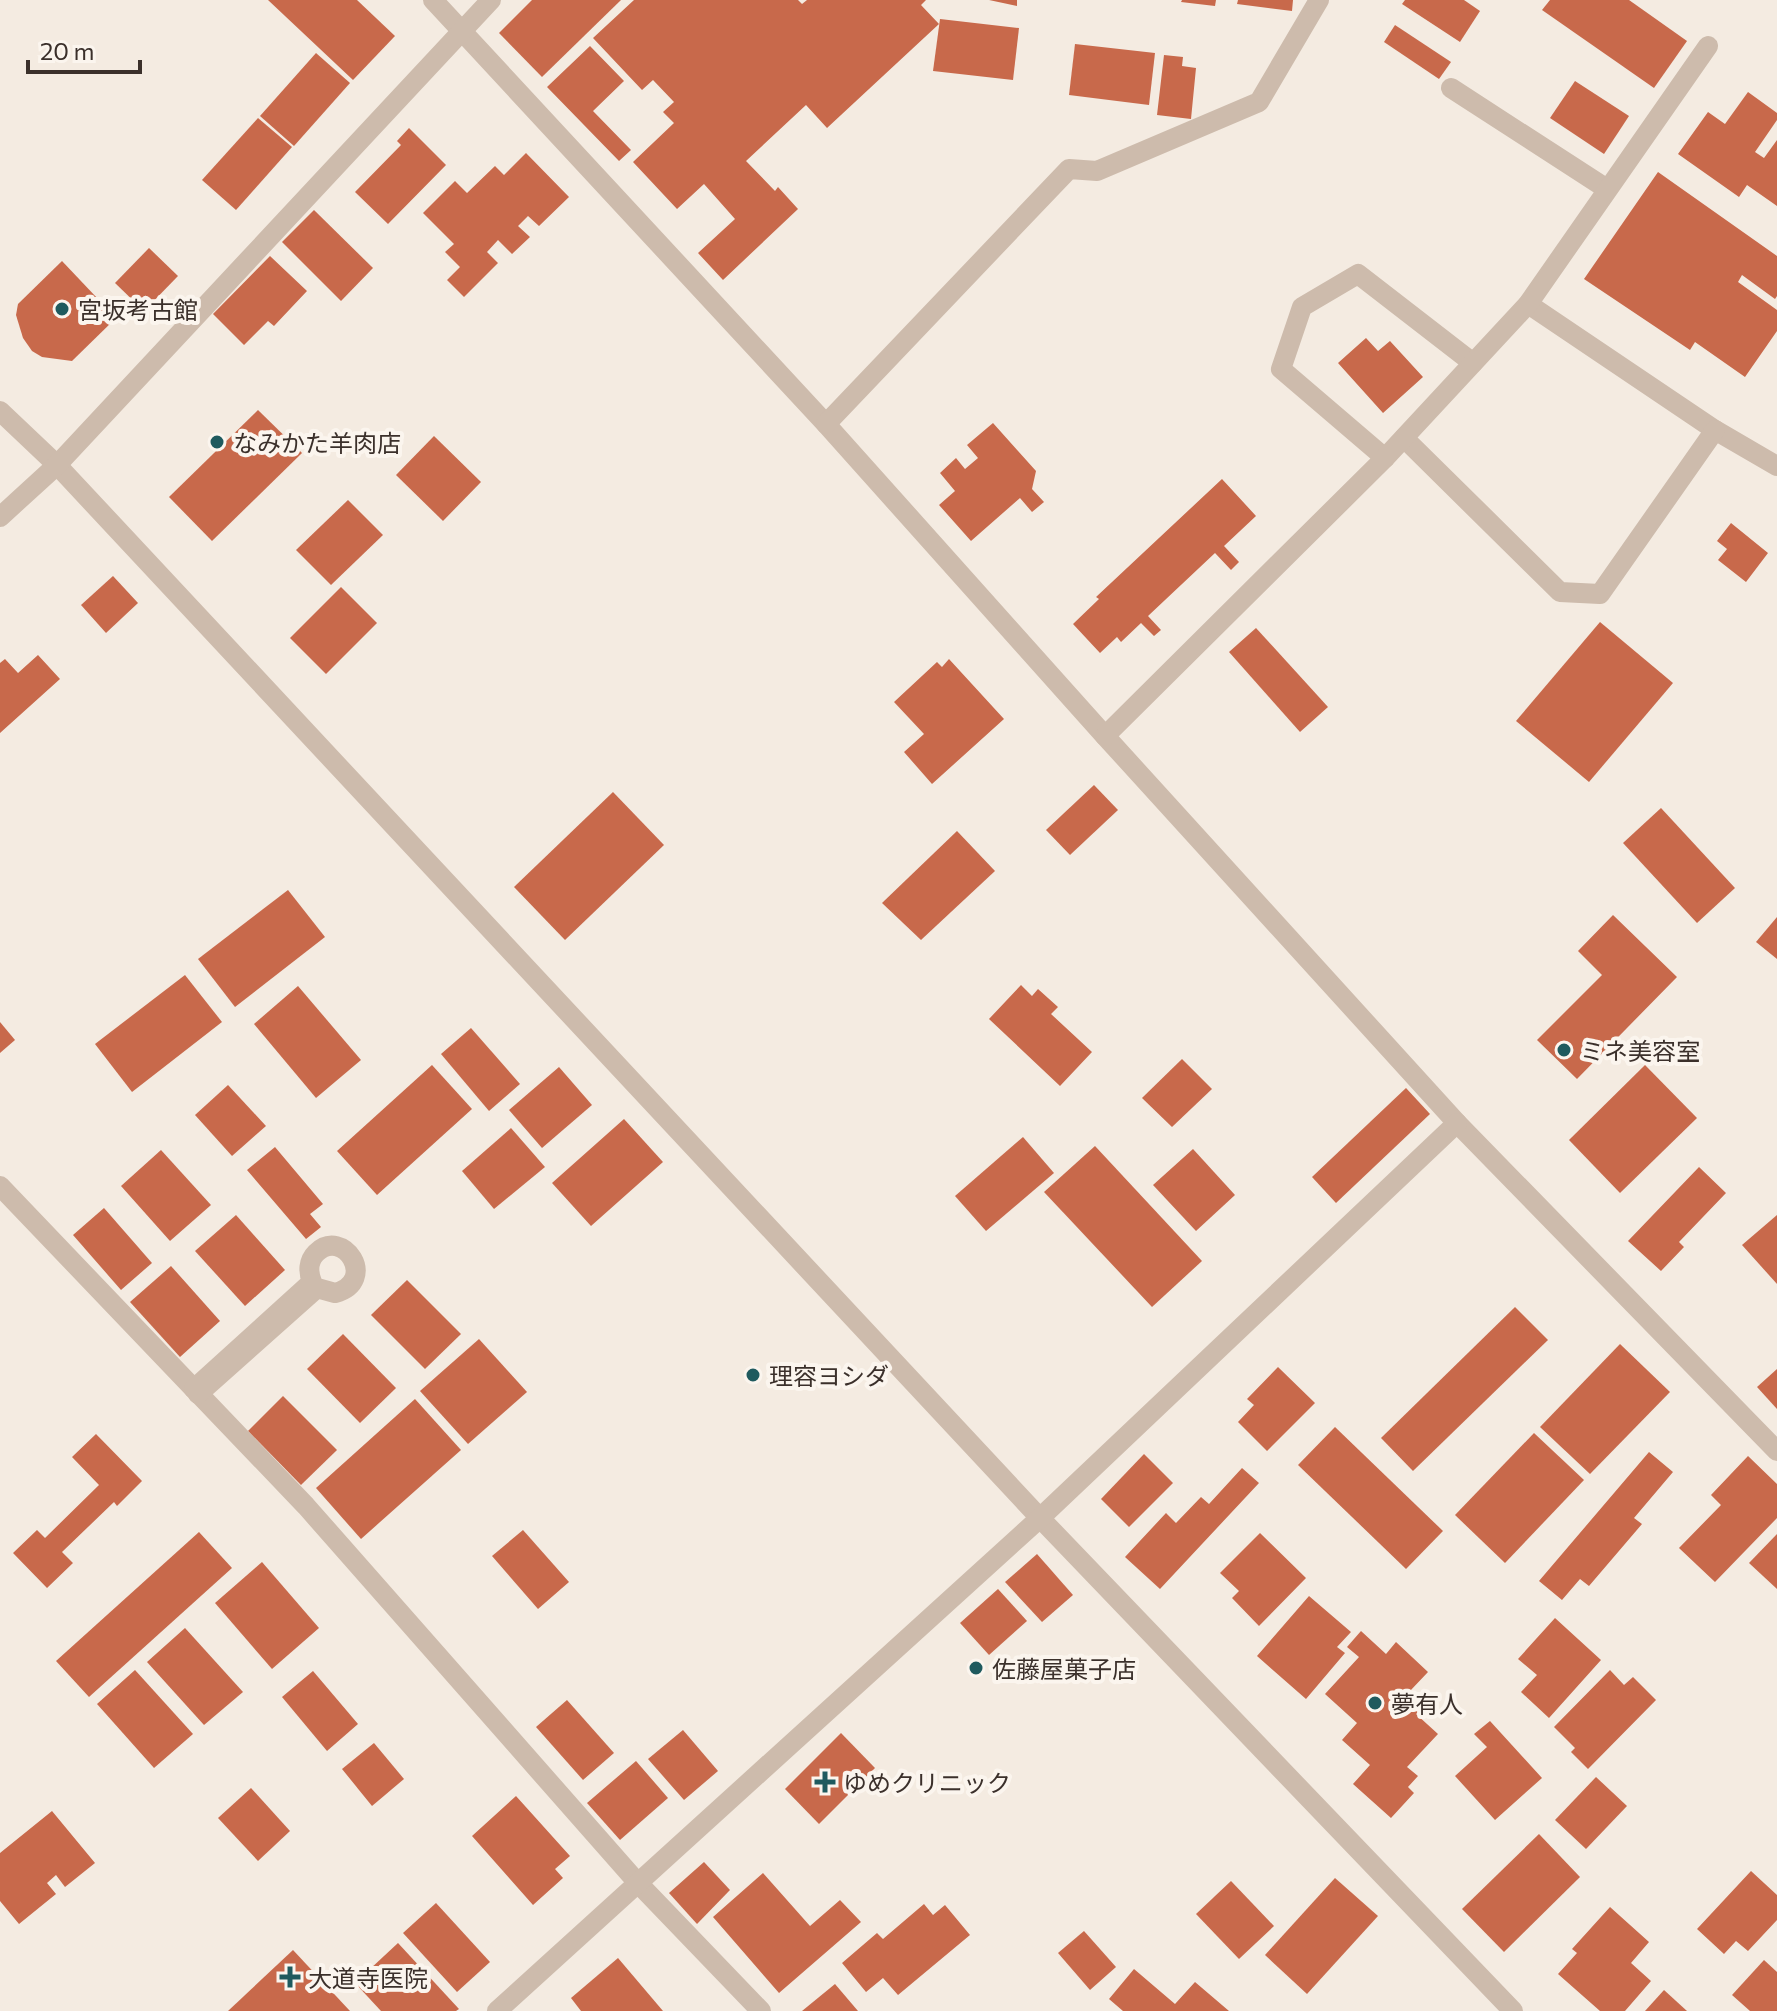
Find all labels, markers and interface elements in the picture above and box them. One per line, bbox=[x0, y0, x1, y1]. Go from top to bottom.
scale bar bbox=[28, 24, 140, 74]
text: 20 m bbox=[40, 36, 94, 65]
place label: 宮坂考古館 bbox=[78, 295, 198, 324]
marker: 宮坂考古館 bbox=[53, 300, 71, 318]
place label: なみかた羊肉店 bbox=[233, 428, 401, 457]
marker: なみかた羊肉店 bbox=[208, 433, 226, 451]
place label: ミネ美容室 bbox=[1580, 1036, 1700, 1065]
marker: ミネ美容室 bbox=[1555, 1041, 1573, 1059]
place label: 理容ヨシダ bbox=[769, 1361, 889, 1390]
marker: 理容ヨシダ bbox=[744, 1366, 762, 1384]
place label: 佐藤屋菓子店 bbox=[992, 1654, 1136, 1683]
marker: 佐藤屋菓子店 bbox=[967, 1659, 985, 1677]
place label: 夢有人 bbox=[1391, 1689, 1463, 1718]
marker: 夢有人 bbox=[1366, 1694, 1384, 1712]
place label: ゆめクリニック bbox=[843, 1768, 1011, 1797]
marker: ゆめクリニック bbox=[814, 1771, 836, 1793]
place label: 大道寺医院 bbox=[308, 1963, 428, 1992]
marker: 大道寺医院 bbox=[279, 1966, 301, 1988]

